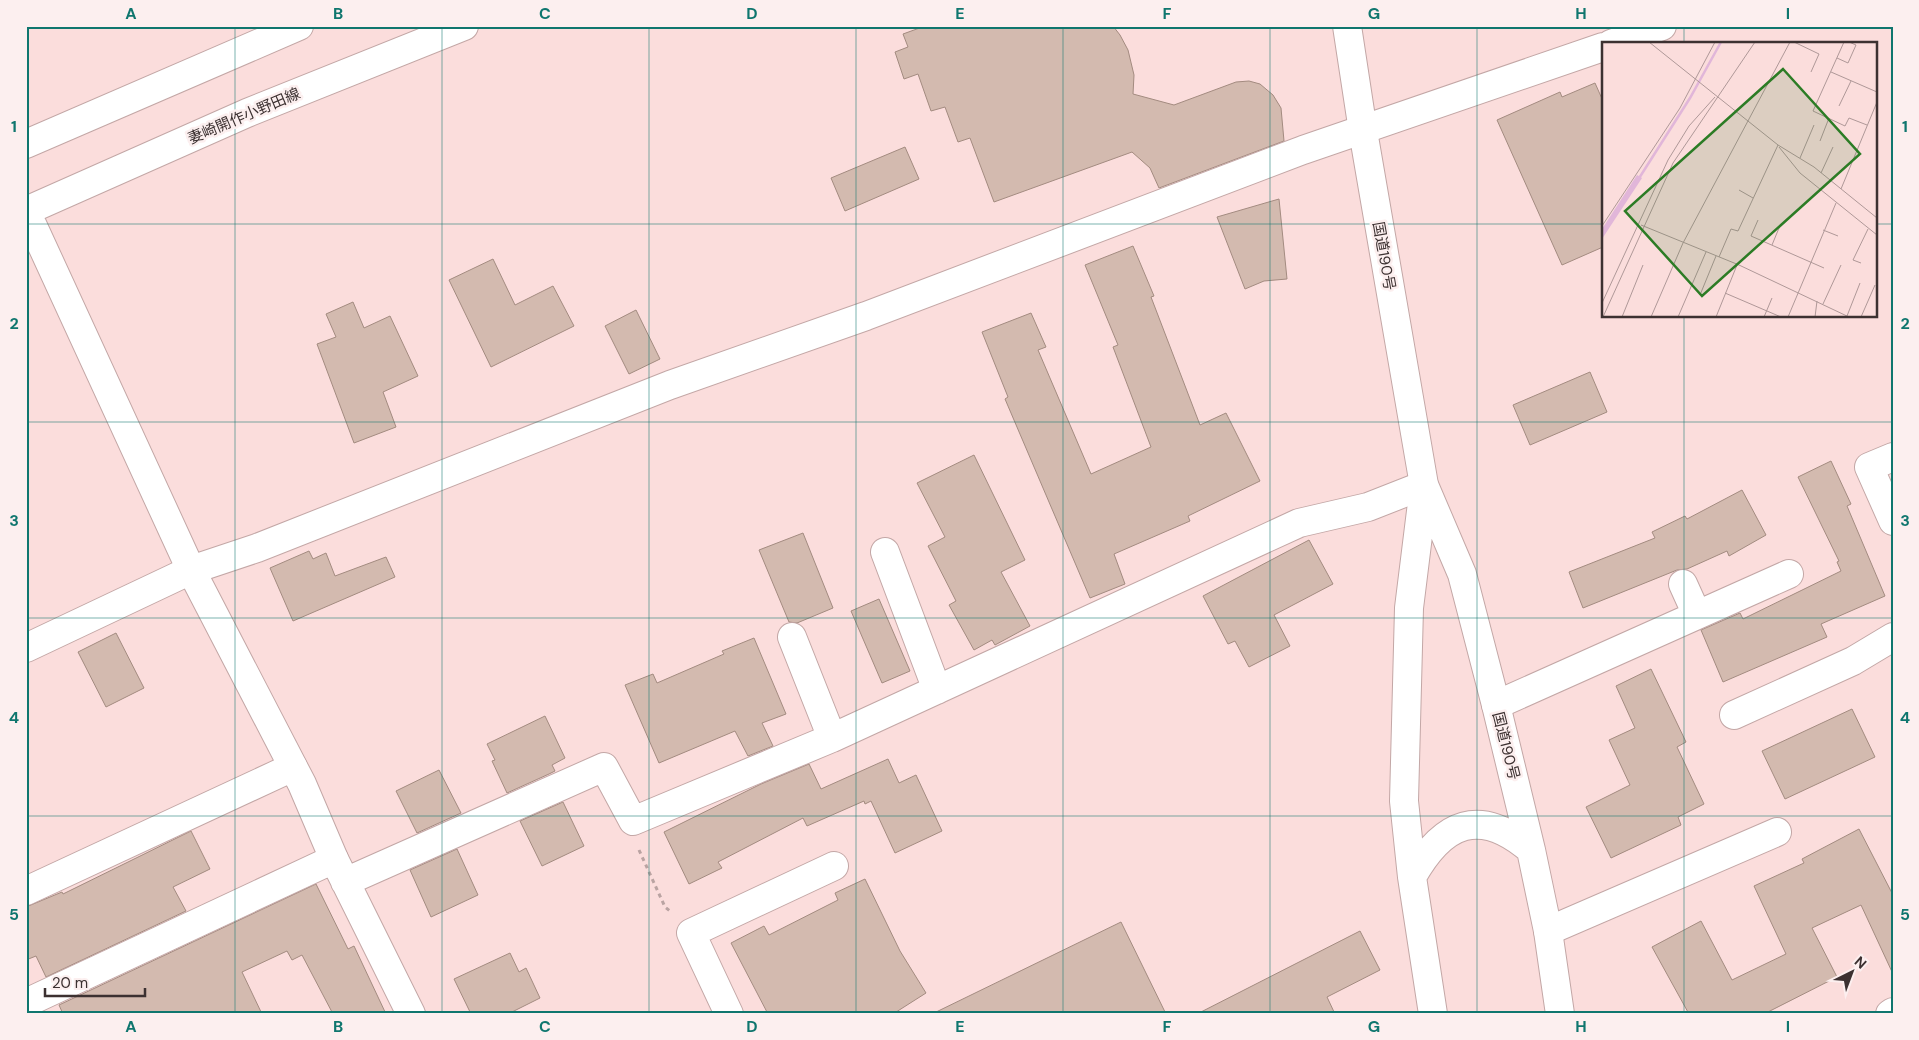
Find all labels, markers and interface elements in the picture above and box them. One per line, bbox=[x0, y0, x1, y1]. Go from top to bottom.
text: A bbox=[125, 3, 137, 24]
text: B bbox=[333, 3, 343, 24]
text: C bbox=[539, 3, 551, 24]
text: D bbox=[746, 3, 758, 24]
text: E bbox=[955, 3, 965, 24]
text: F bbox=[1163, 3, 1172, 24]
text: G bbox=[1368, 3, 1380, 24]
text: H bbox=[1575, 3, 1587, 24]
text: I bbox=[1786, 3, 1790, 24]
inset map bbox=[1602, 42, 1876, 318]
street label: 妻崎開作小野田線 bbox=[185, 83, 303, 149]
text: 1 bbox=[11, 116, 17, 137]
text: 1 bbox=[1902, 116, 1908, 137]
street label: 国道190号 bbox=[1368, 220, 1400, 292]
text: 2 bbox=[9, 313, 19, 334]
text: 2 bbox=[1900, 313, 1910, 334]
text: 3 bbox=[9, 510, 19, 531]
text: 3 bbox=[1900, 510, 1910, 531]
text: 4 bbox=[9, 707, 19, 728]
text: 4 bbox=[1900, 707, 1910, 728]
street label: 国道190号 bbox=[1488, 710, 1524, 782]
text: 5 bbox=[9, 904, 19, 925]
text: 5 bbox=[1900, 904, 1910, 925]
north arrow bbox=[1826, 948, 1876, 998]
text: N bbox=[1851, 952, 1871, 972]
scale bar bbox=[45, 965, 145, 997]
text: 20 m bbox=[52, 973, 88, 993]
text: A bbox=[125, 1016, 137, 1037]
text: B bbox=[333, 1016, 343, 1037]
text: C bbox=[539, 1016, 551, 1037]
text: D bbox=[746, 1016, 758, 1037]
text: E bbox=[955, 1016, 965, 1037]
text: F bbox=[1163, 1016, 1172, 1037]
text: G bbox=[1368, 1016, 1380, 1037]
text: H bbox=[1575, 1016, 1587, 1037]
text: I bbox=[1786, 1016, 1790, 1037]

